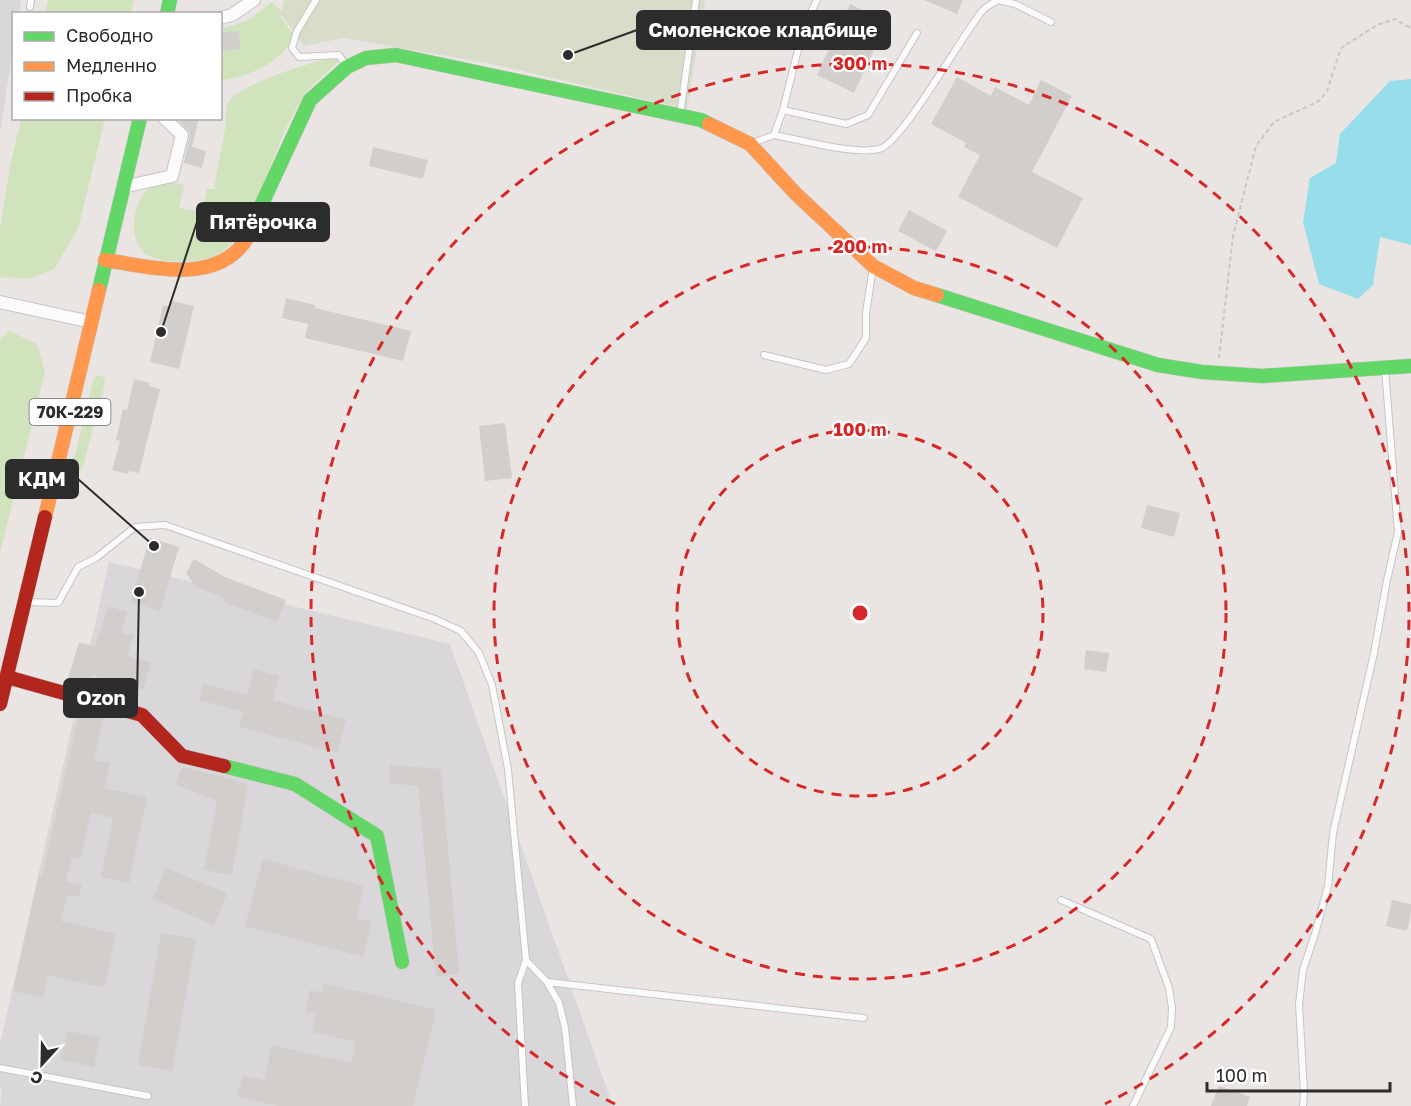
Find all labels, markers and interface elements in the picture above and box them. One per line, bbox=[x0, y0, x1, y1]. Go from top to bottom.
callout: Смоленское кладбище bbox=[637, 11, 890, 49]
legend bbox=[12, 12, 222, 120]
text: Смоленское кладбище bbox=[648, 17, 878, 41]
text: Свободно bbox=[66, 24, 153, 46]
text: 300 m bbox=[833, 52, 887, 74]
text: Медленно bbox=[66, 54, 157, 76]
text: Пробка bbox=[66, 84, 132, 106]
callout: Пятёрочка bbox=[197, 203, 329, 241]
text: Пятёрочка bbox=[209, 209, 317, 233]
text: 200 m bbox=[833, 235, 887, 257]
road number: 70К-229 bbox=[29, 399, 110, 425]
text: 100 m bbox=[834, 418, 886, 440]
callout: КДМ bbox=[6, 460, 78, 498]
text: КДМ bbox=[18, 466, 66, 490]
centre of rings bbox=[850, 603, 870, 623]
callout: Ozon bbox=[64, 679, 137, 717]
text: Ozon bbox=[76, 685, 126, 709]
north arrow bbox=[12, 1034, 72, 1094]
scale bar bbox=[1207, 1055, 1390, 1093]
text: 100 m bbox=[1216, 1064, 1267, 1086]
text: С bbox=[27, 1067, 45, 1089]

